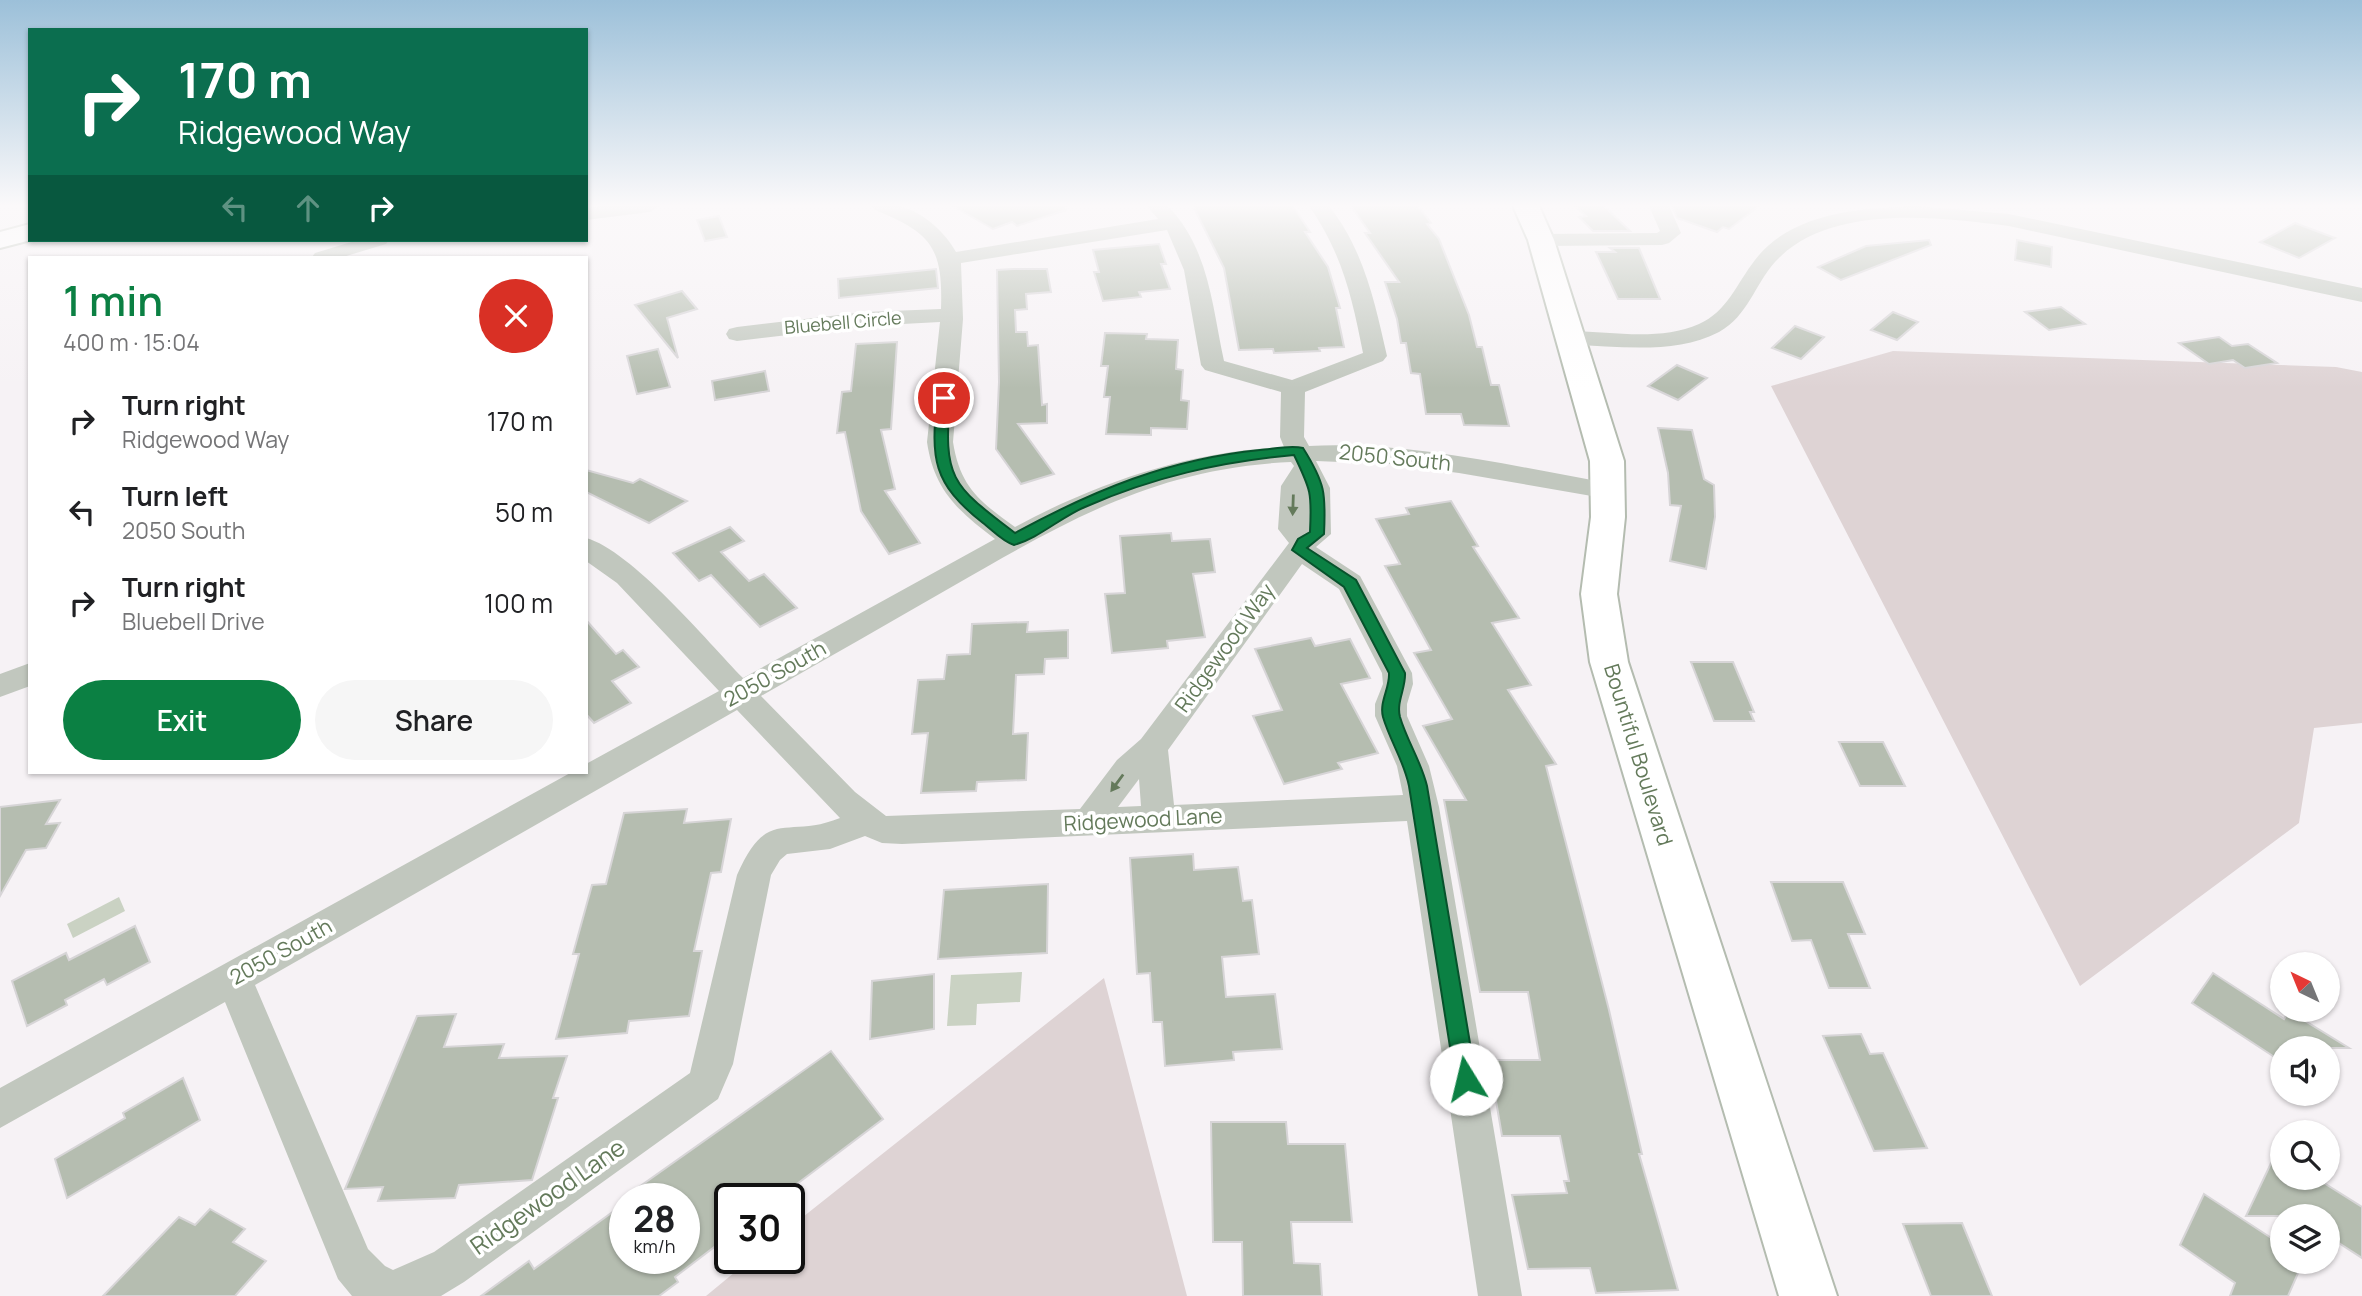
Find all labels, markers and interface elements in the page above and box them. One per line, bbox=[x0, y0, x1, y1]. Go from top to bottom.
text: 170 m bbox=[178, 46, 312, 113]
icon: right bbox=[63, 56, 154, 147]
text: Ridgewood Way bbox=[178, 110, 411, 154]
icon: left bbox=[216, 189, 254, 227]
icon: ahead bbox=[289, 189, 327, 227]
icon: right bbox=[362, 189, 400, 227]
text: 1 min bbox=[63, 271, 163, 329]
button: close bbox=[479, 279, 553, 353]
street label: Bluebell Circle bbox=[783, 305, 902, 339]
text: 400 m · 15:04 bbox=[63, 326, 200, 358]
pin bbox=[914, 368, 974, 428]
icon: arrive bbox=[925, 379, 963, 417]
text: Turn right bbox=[122, 387, 246, 423]
icon: right bbox=[63, 402, 101, 440]
text: 170 m bbox=[487, 403, 553, 439]
text: Ridgewood Way bbox=[122, 423, 289, 455]
street label: 2050 South bbox=[1338, 437, 1453, 477]
text: Turn left bbox=[122, 478, 229, 514]
icon: left bbox=[63, 493, 101, 531]
text: 50 m bbox=[495, 494, 553, 530]
one-way arrow bbox=[1288, 494, 1299, 516]
text: 2050 South bbox=[122, 514, 245, 546]
text: Turn right bbox=[122, 569, 246, 605]
street label: Ridgewood Way bbox=[1168, 577, 1280, 717]
icon: right bbox=[63, 584, 101, 622]
text: 100 m bbox=[484, 585, 553, 621]
text: Bluebell Drive bbox=[122, 605, 265, 637]
street label: 2050 South bbox=[718, 634, 831, 713]
street label: Bountiful Boulevard bbox=[1598, 660, 1680, 849]
button: Exit bbox=[63, 680, 301, 760]
button: Share bbox=[315, 680, 553, 760]
one-way arrow bbox=[1111, 774, 1125, 792]
street label: Ridgewood Lane bbox=[1063, 801, 1223, 837]
street label: 2050 South bbox=[224, 912, 337, 991]
north arrow bbox=[2270, 952, 2340, 1022]
map controls bbox=[2270, 952, 2340, 1274]
button: sound bbox=[2270, 1036, 2340, 1106]
position arrow bbox=[1429, 1042, 1503, 1116]
button: search bbox=[2270, 1120, 2340, 1190]
street label: Ridgewood Lane bbox=[463, 1130, 631, 1261]
speed limit sign: 30 bbox=[714, 1183, 805, 1274]
text: 28 bbox=[633, 1195, 676, 1243]
button: layers bbox=[2270, 1204, 2340, 1274]
text: km/h bbox=[634, 1234, 675, 1258]

